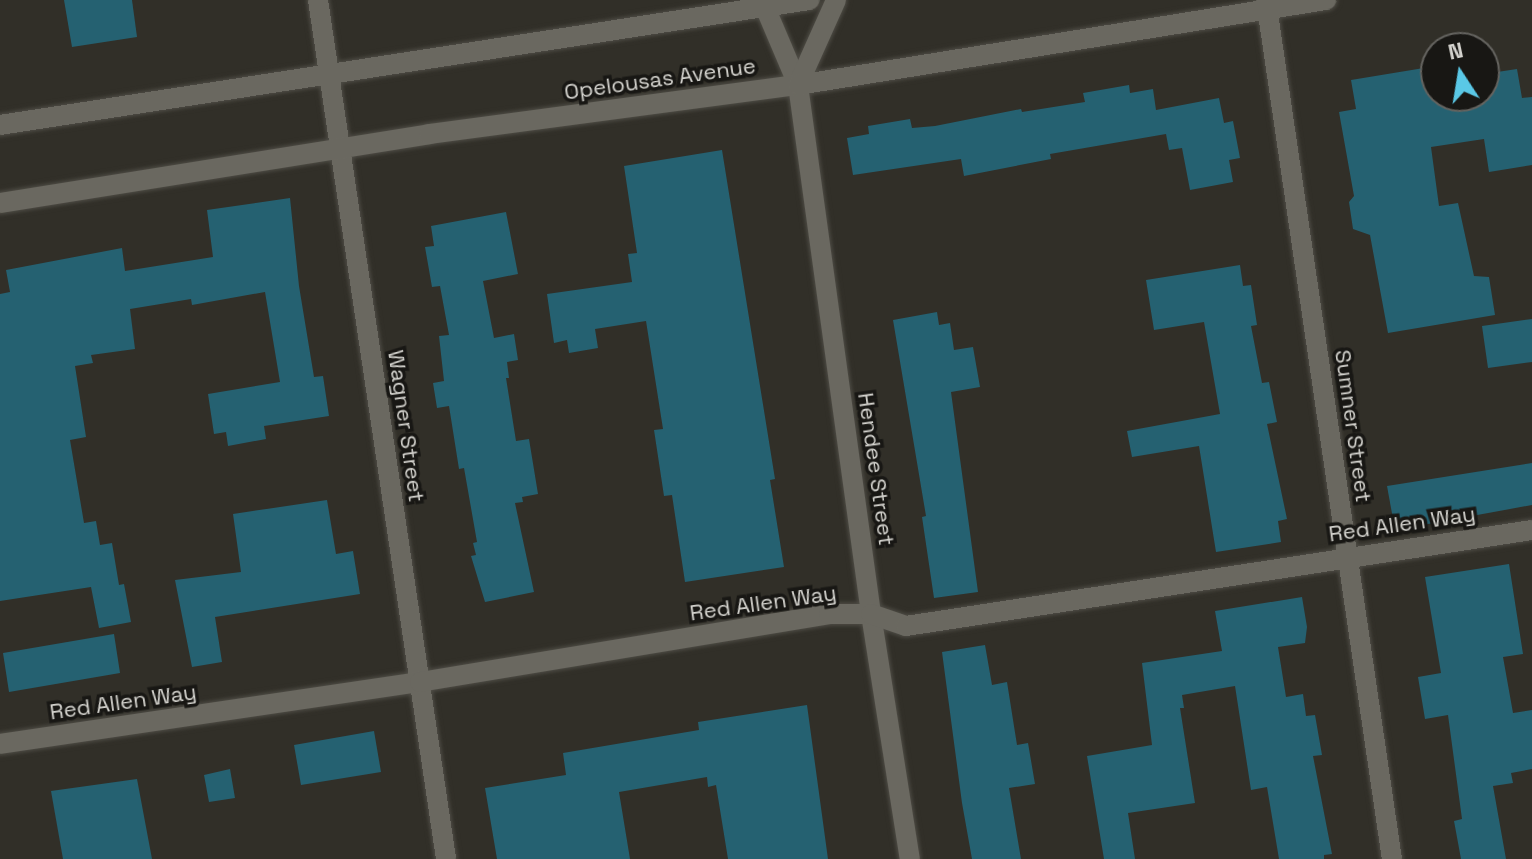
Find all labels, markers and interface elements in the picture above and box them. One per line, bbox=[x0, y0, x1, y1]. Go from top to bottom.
north arrow bbox=[1420, 32, 1500, 112]
text: N bbox=[1445, 35, 1466, 66]
street label: Opelousas Avenue bbox=[562, 52, 758, 106]
street label: Wagner Street bbox=[382, 348, 430, 504]
street label: Sumner Street bbox=[1329, 348, 1377, 504]
street label: Hendee Street bbox=[852, 391, 900, 547]
street label: Red Allen Way bbox=[1327, 501, 1477, 547]
street label: Red Allen Way bbox=[688, 580, 838, 626]
street label: Red Allen Way bbox=[48, 679, 198, 725]

